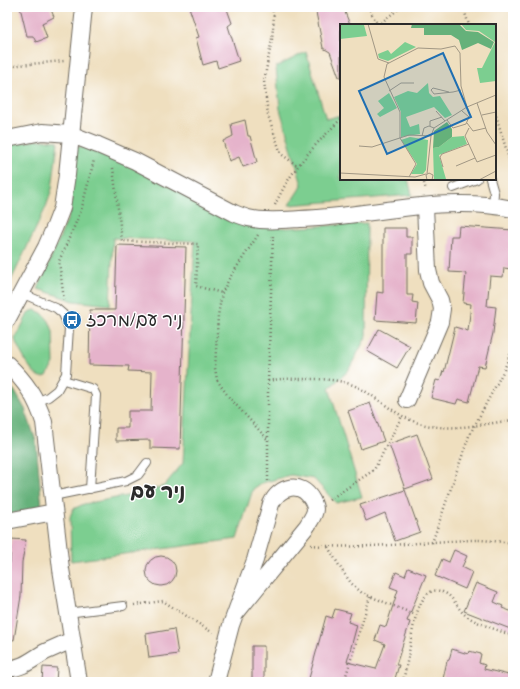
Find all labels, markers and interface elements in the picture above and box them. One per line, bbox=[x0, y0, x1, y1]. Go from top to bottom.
inset map bbox=[340, 24, 496, 180]
bus stop icon: ניר עם/מרכז bbox=[61, 309, 83, 331]
place label: ניר עם/מרכז bbox=[86, 309, 182, 335]
district label: ניר עם bbox=[131, 479, 185, 508]

